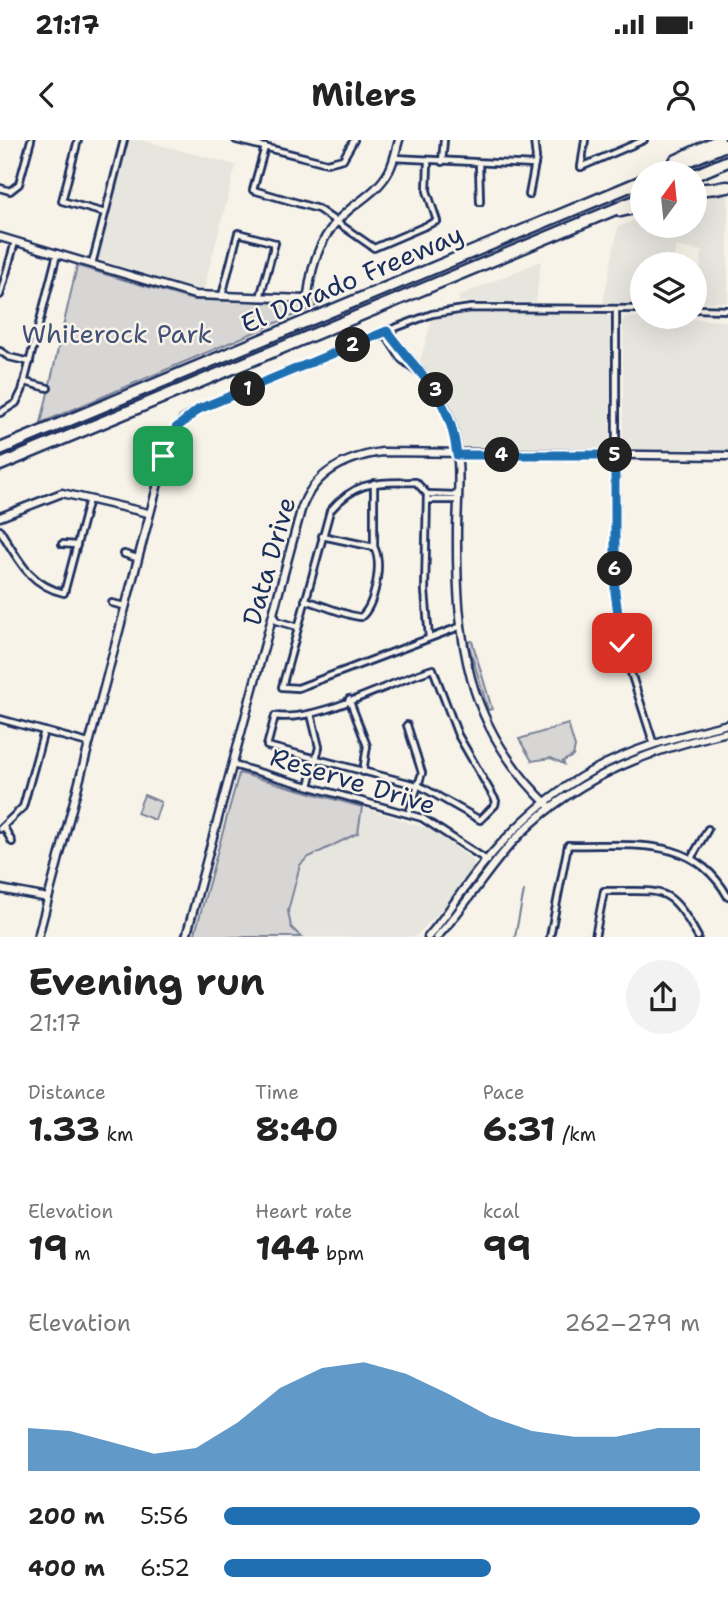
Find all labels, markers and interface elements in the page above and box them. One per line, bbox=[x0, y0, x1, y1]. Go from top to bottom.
text: 21:17 bbox=[35, 7, 100, 42]
text: Milers bbox=[311, 73, 417, 116]
icon: back bbox=[28, 76, 66, 114]
icon: person bbox=[662, 76, 700, 114]
north arrow bbox=[630, 161, 707, 238]
map controls bbox=[630, 161, 707, 329]
street label: El Dorado Freeway bbox=[235, 216, 468, 341]
button: layers bbox=[630, 252, 707, 329]
park label: Whiterock Park bbox=[21, 316, 213, 351]
pin: 2 bbox=[336, 328, 370, 362]
text: 2 bbox=[346, 332, 359, 357]
pin: 1 bbox=[230, 372, 266, 406]
pin: 3 bbox=[418, 372, 453, 408]
text: 1 bbox=[243, 376, 252, 401]
text: 3 bbox=[429, 377, 442, 402]
pin bbox=[133, 426, 193, 486]
icon: arrive bbox=[144, 437, 182, 475]
pin: 4 bbox=[484, 438, 520, 472]
pin: 5 bbox=[598, 438, 632, 472]
text: 4 bbox=[495, 442, 508, 467]
text: 5 bbox=[609, 442, 620, 467]
street label: Data Drive bbox=[234, 493, 304, 629]
pin: 6 bbox=[598, 552, 632, 586]
text: 6 bbox=[608, 556, 621, 581]
pin bbox=[592, 613, 652, 673]
icon: check bbox=[603, 624, 641, 662]
street label: Reserve Drive bbox=[266, 739, 440, 822]
text: Evening run bbox=[28, 956, 265, 1007]
button: share bbox=[626, 960, 700, 1034]
text: 21:17 bbox=[28, 1008, 81, 1038]
text: Distance bbox=[28, 1080, 106, 1105]
text: Time bbox=[255, 1080, 299, 1105]
text: Pace bbox=[483, 1080, 524, 1105]
text: 1.33 bbox=[28, 1105, 100, 1152]
text: 8:40 bbox=[255, 1105, 339, 1152]
text: 6:31 bbox=[483, 1105, 556, 1152]
text: km bbox=[100, 1122, 133, 1147]
text: /km bbox=[556, 1122, 596, 1147]
text: Elevation bbox=[28, 1199, 113, 1224]
text: Heart rate bbox=[255, 1199, 352, 1224]
text: kcal bbox=[483, 1199, 520, 1224]
text: 19 bbox=[28, 1224, 68, 1271]
text: 144 bbox=[255, 1224, 319, 1271]
text: 99 bbox=[483, 1224, 531, 1271]
text: m bbox=[68, 1241, 91, 1266]
text: bpm bbox=[319, 1241, 364, 1266]
text: Elevation bbox=[28, 1308, 131, 1338]
text: 262–279 m bbox=[565, 1308, 700, 1338]
text: 200 m bbox=[28, 1501, 105, 1531]
text: 5:56 bbox=[140, 1501, 189, 1531]
text: 400 m bbox=[28, 1553, 105, 1583]
text: 6:52 bbox=[140, 1553, 190, 1583]

